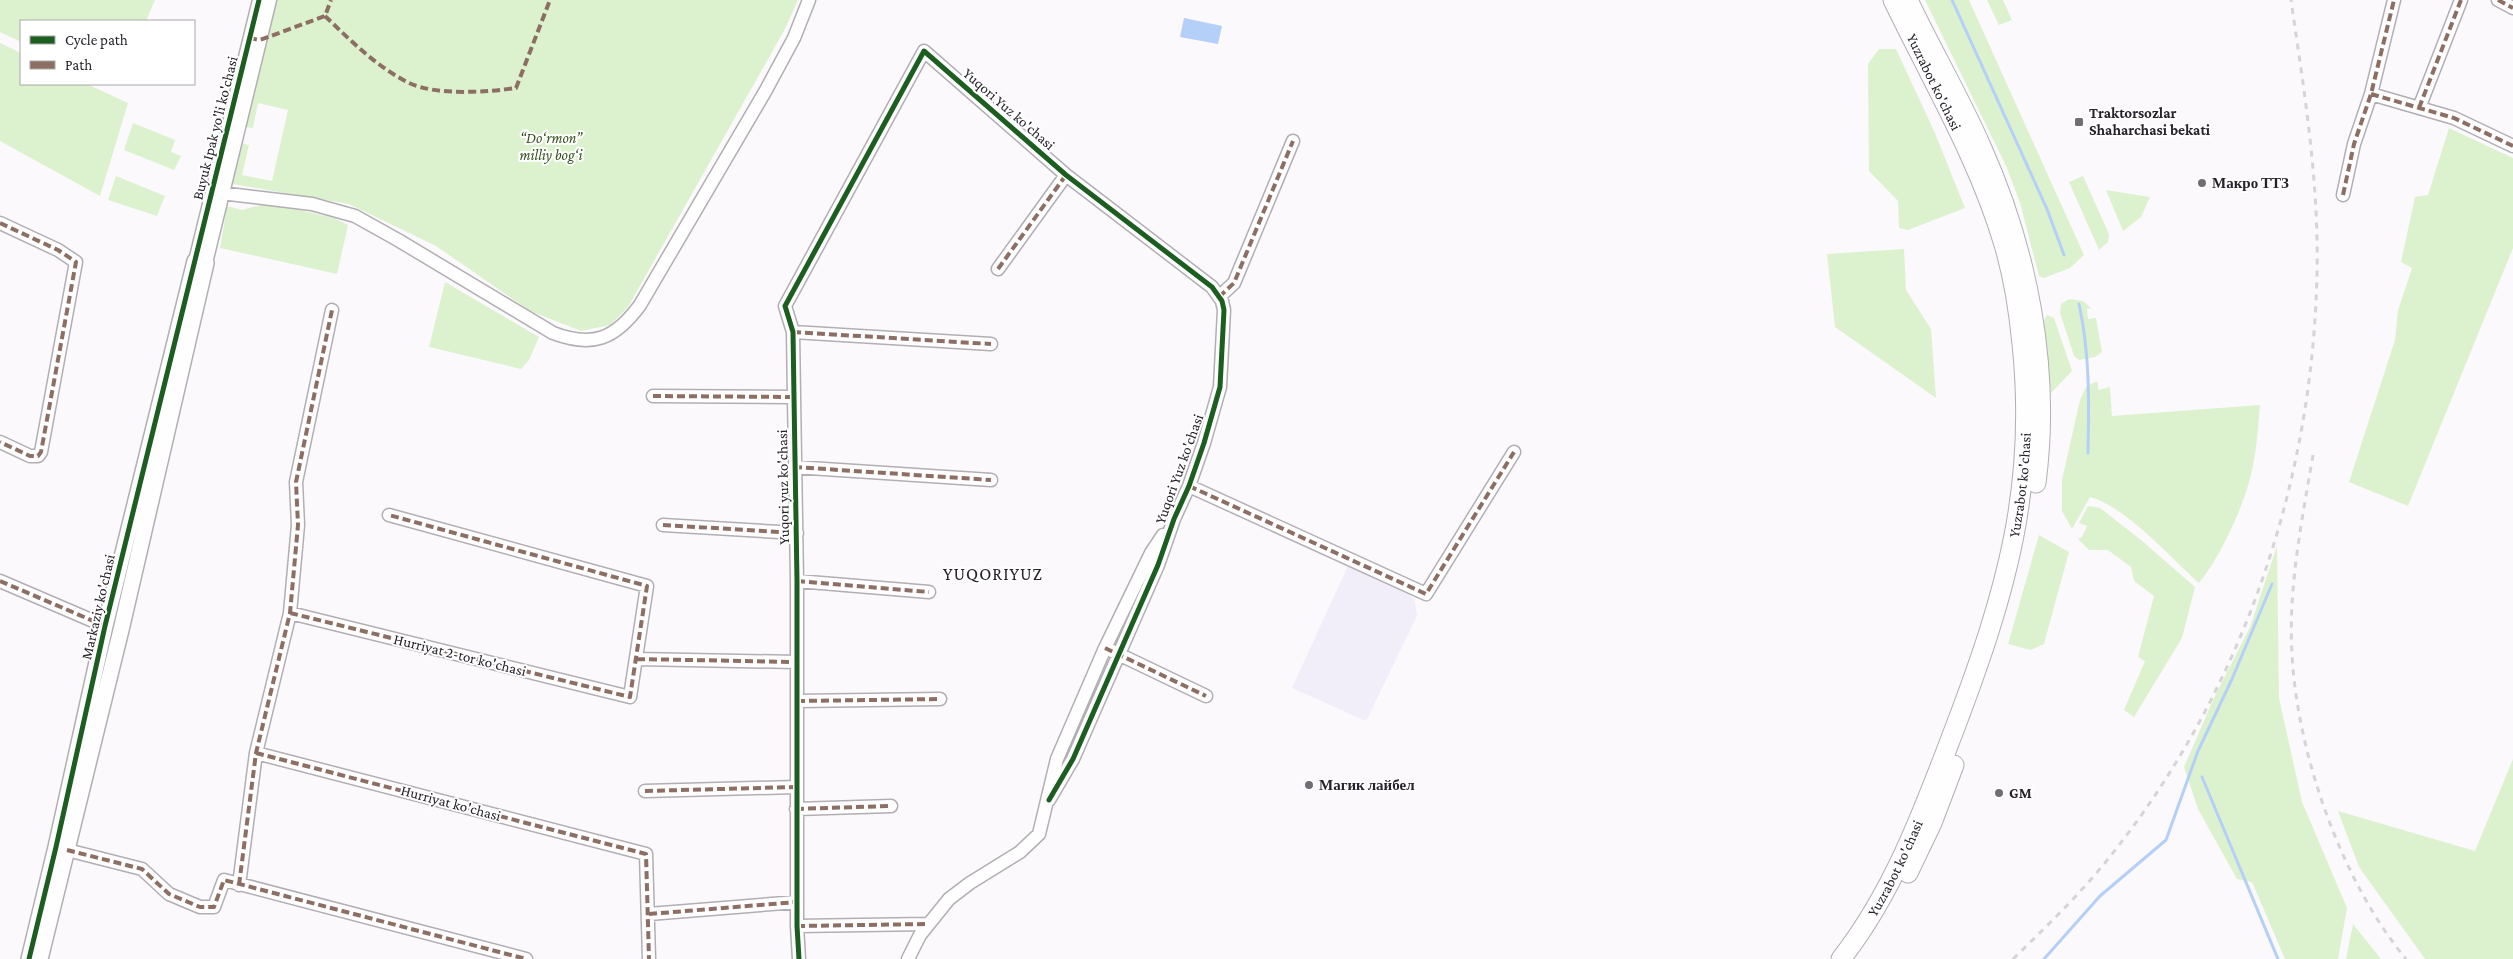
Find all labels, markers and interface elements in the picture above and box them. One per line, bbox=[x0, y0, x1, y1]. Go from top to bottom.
legend bbox=[20, 20, 195, 85]
street label: Yuzrabot ko'chasi bbox=[1904, 31, 1964, 133]
text: Cycle path bbox=[65, 32, 128, 49]
street label: Buyuk Ipak yo'li ko'chasi bbox=[189, 54, 242, 202]
text: Path bbox=[65, 57, 92, 73]
street label: Yuqori Yuz ko'chasi bbox=[959, 65, 1058, 154]
place label: Traktorsozlar Shaharchasi bekati bbox=[2089, 105, 2211, 138]
marker: Traktorsozlar Shaharchasi bekati bbox=[2073, 116, 2085, 128]
park label: “Do‘rmon” milliy bog‘i bbox=[519, 130, 583, 164]
place label: Макро ТТЗ bbox=[2212, 175, 2289, 191]
marker: Макро ТТЗ bbox=[2196, 177, 2208, 189]
street label: Yuqori Yuz ko'chasi bbox=[1152, 412, 1207, 526]
street label: Yuqori yuz ko'chasi bbox=[774, 429, 793, 545]
street label: Yuzrabot ko'chasi bbox=[2006, 432, 2034, 539]
street label: Markaziy ko'chasi bbox=[78, 553, 119, 661]
district label: YUQORIYUZ bbox=[943, 564, 1043, 584]
street label: Hurriyat 2-tor ko'chasi bbox=[392, 631, 528, 680]
place label: Магик лайбел bbox=[1319, 777, 1415, 793]
marker: Магик лайбел bbox=[1303, 779, 1315, 791]
street label: Hurriyat ko'chasi bbox=[399, 782, 503, 825]
place label: GM bbox=[2009, 785, 2032, 801]
marker: GM bbox=[1993, 787, 2005, 799]
street label: Yuzrabot ko'chasi bbox=[1864, 818, 1926, 919]

